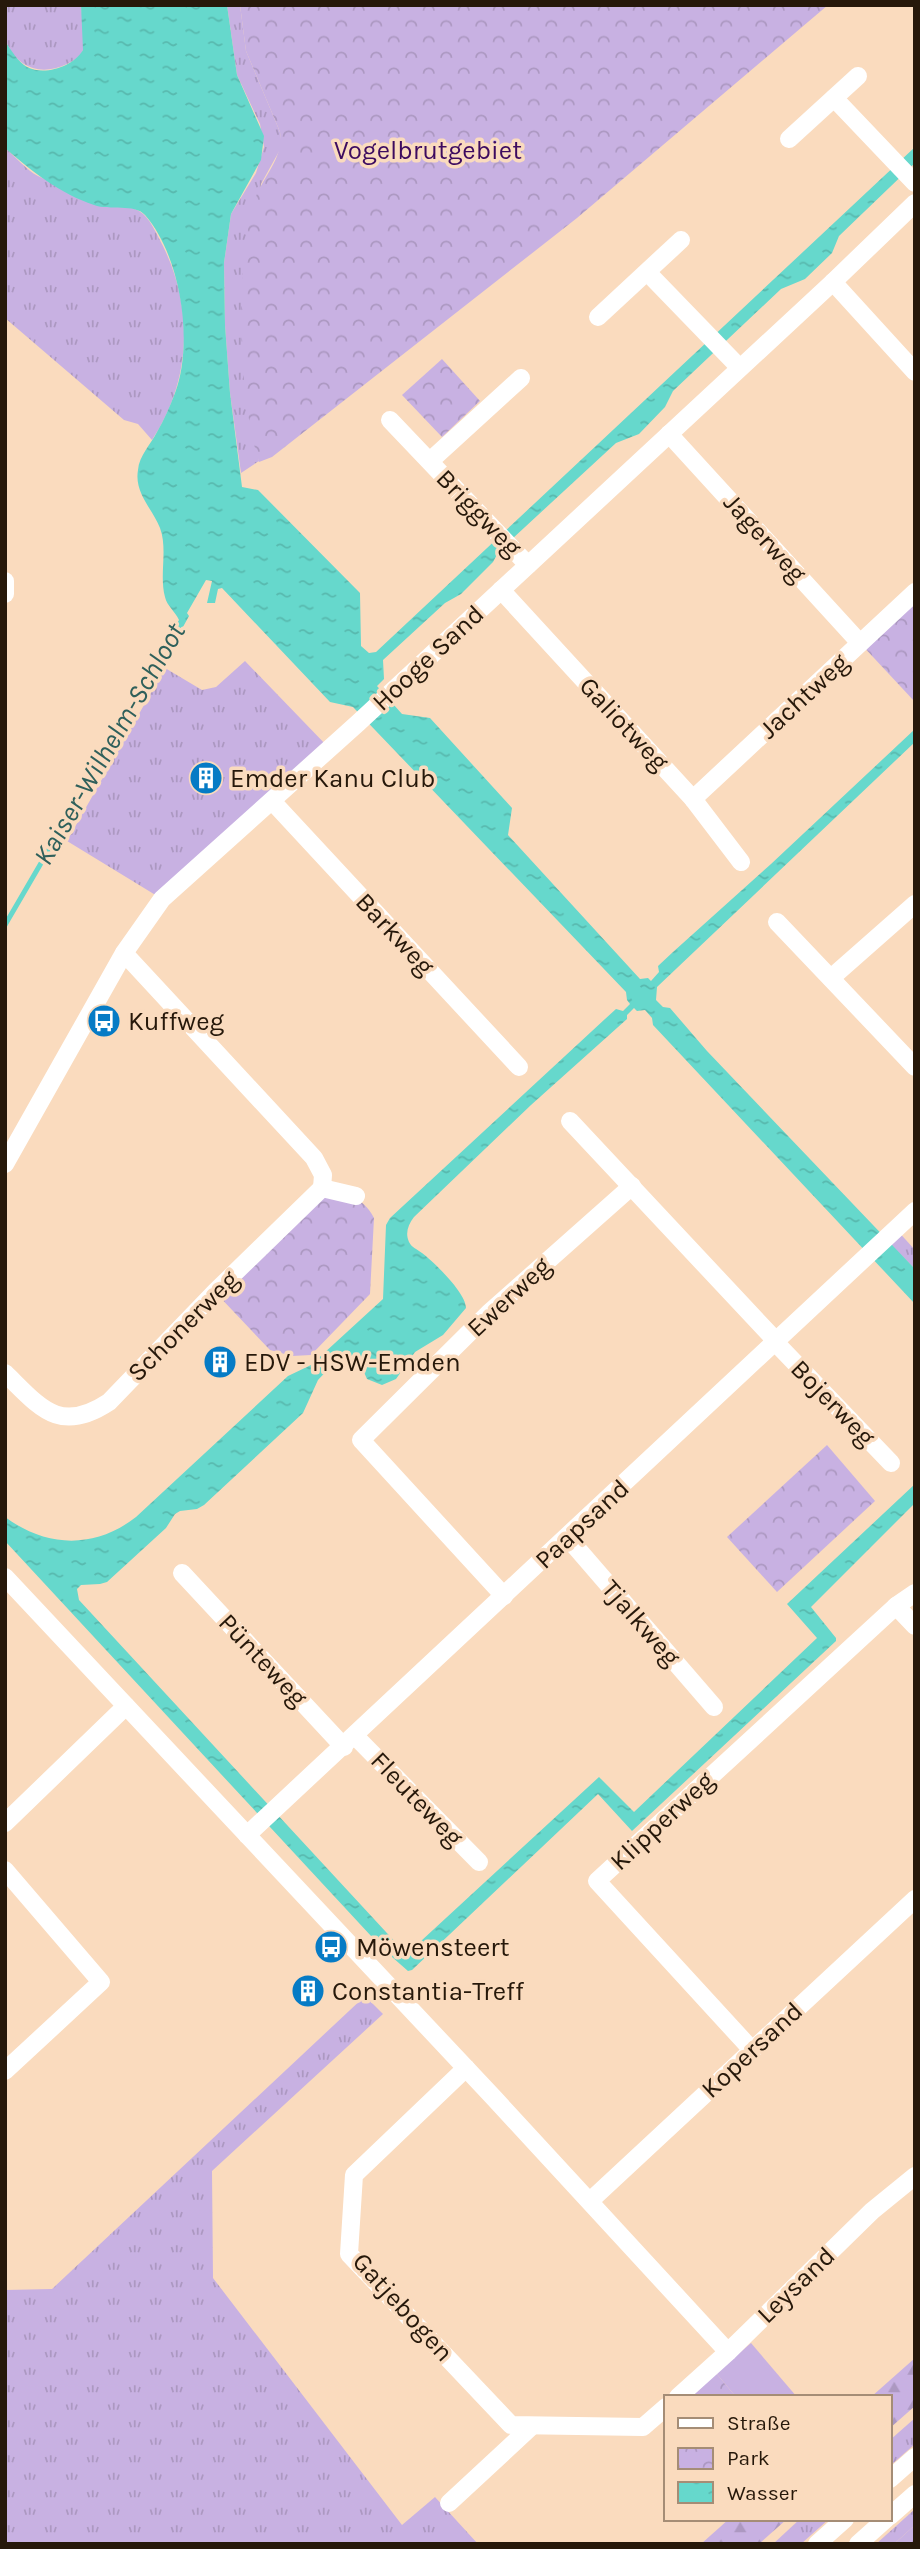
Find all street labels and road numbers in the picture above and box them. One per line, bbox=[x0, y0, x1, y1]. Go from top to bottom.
street label: Briggweg bbox=[430, 463, 528, 563]
street label: Jagerweg bbox=[717, 487, 813, 589]
street label: Hooge Sand bbox=[366, 599, 490, 717]
street label: Jachtweg bbox=[753, 647, 855, 745]
street label: Galiotweg bbox=[573, 671, 675, 778]
street label: Barkweg bbox=[349, 886, 441, 982]
street label: Ewerweg bbox=[461, 1250, 557, 1343]
street label: Schonerweg bbox=[121, 1264, 245, 1388]
street label: Bojerweg bbox=[784, 1353, 882, 1453]
street label: Paapsand bbox=[529, 1473, 635, 1575]
street label: Tjalkweg bbox=[595, 1573, 687, 1673]
street label: Pünteweg bbox=[212, 1607, 314, 1713]
street label: Fleuteweg bbox=[364, 1745, 470, 1853]
street label: Klipperweg bbox=[604, 1765, 721, 1877]
street label: Kopersand bbox=[695, 1995, 809, 2105]
street label: Leysand bbox=[750, 2240, 842, 2330]
street label: Gatjebogen bbox=[346, 2246, 460, 2368]

